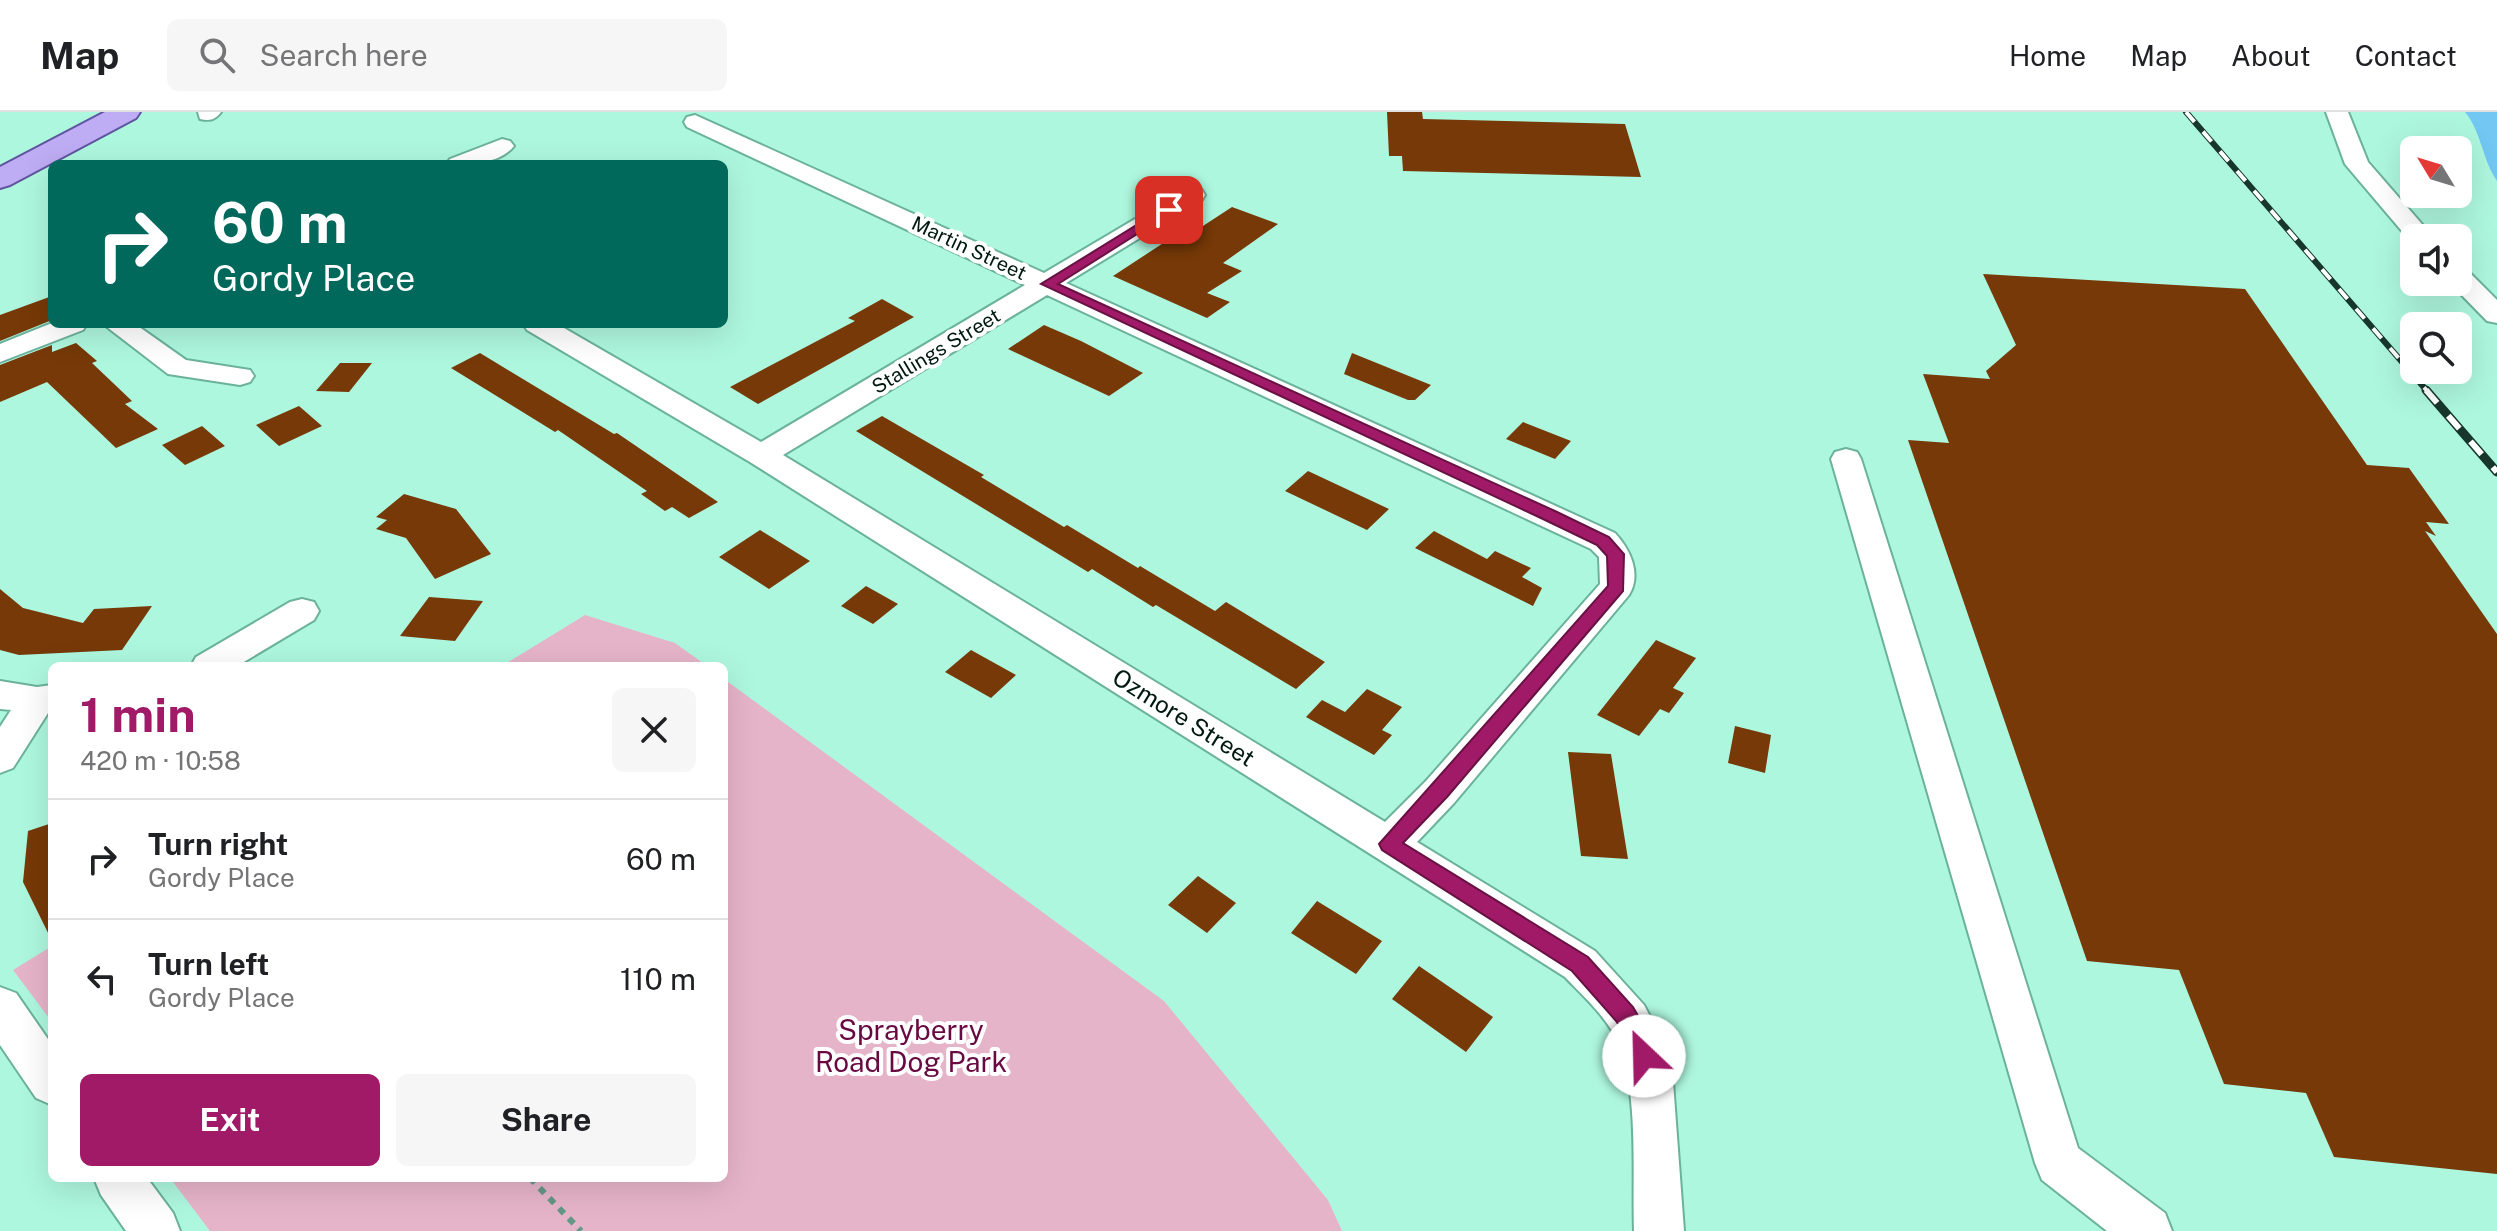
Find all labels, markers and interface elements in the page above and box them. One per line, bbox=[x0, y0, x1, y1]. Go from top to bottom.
search box bbox=[167, 19, 727, 91]
text: Map bbox=[40, 33, 119, 78]
icon: search bbox=[195, 33, 239, 77]
text: Search here bbox=[259, 37, 428, 73]
text: Home bbox=[2009, 39, 2086, 72]
text: Map bbox=[2130, 39, 2187, 72]
text: About bbox=[2231, 39, 2311, 72]
text: Contact bbox=[2355, 39, 2457, 72]
north arrow bbox=[2400, 136, 2472, 208]
map controls bbox=[2400, 136, 2472, 384]
pin bbox=[1135, 176, 1203, 244]
icon: arrive bbox=[1147, 188, 1191, 232]
text: 60 m bbox=[212, 190, 348, 256]
icon: right bbox=[80, 192, 184, 296]
street label: Martin Street bbox=[908, 211, 1030, 285]
button: sound bbox=[2400, 224, 2472, 296]
text: Gordy Place bbox=[212, 257, 415, 299]
street label: Stallings Street bbox=[867, 303, 1005, 399]
button: search bbox=[2400, 312, 2472, 384]
street label: Ozmore Street bbox=[1108, 662, 1260, 772]
text: 1 min bbox=[80, 686, 196, 743]
button: close bbox=[612, 688, 696, 772]
text: 420 m · 10:58 bbox=[80, 745, 241, 776]
text: Turn right bbox=[148, 826, 288, 862]
icon: right bbox=[80, 837, 124, 881]
text: 60 m bbox=[626, 841, 696, 877]
text: Gordy Place bbox=[148, 862, 295, 893]
text: Turn left bbox=[148, 946, 269, 982]
icon: left bbox=[80, 957, 124, 1001]
text: 110 m bbox=[620, 961, 696, 997]
text: Gordy Place bbox=[148, 982, 295, 1013]
park label: Sprayberry Road Dog Park bbox=[815, 1013, 1007, 1078]
position arrow bbox=[1602, 1014, 1686, 1098]
button: Exit bbox=[80, 1074, 380, 1166]
button: Share bbox=[396, 1074, 696, 1166]

